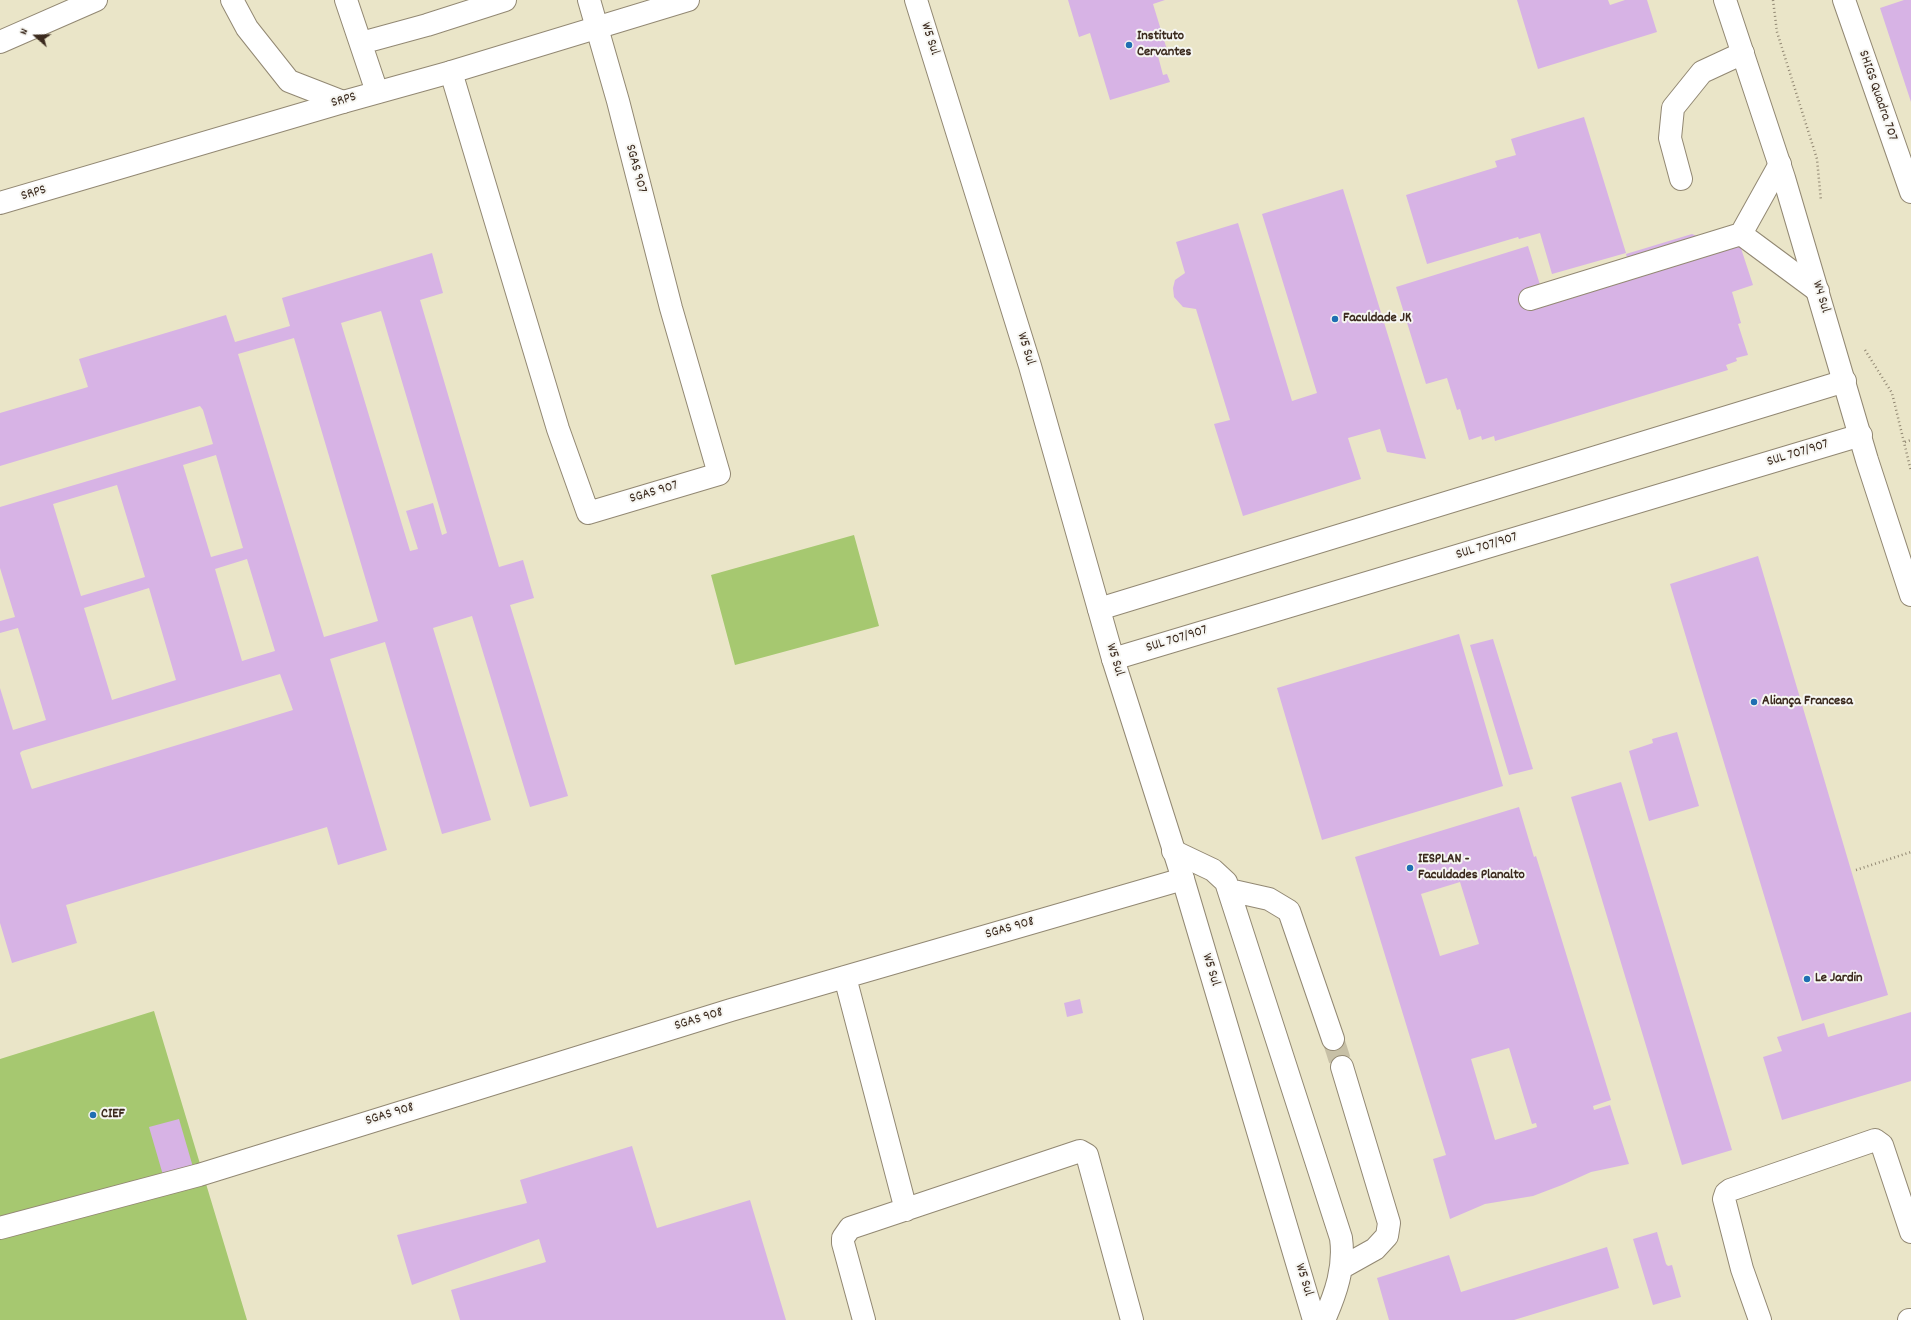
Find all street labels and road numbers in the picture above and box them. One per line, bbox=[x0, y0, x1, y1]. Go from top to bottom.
street label: W5 Sul bbox=[916, 21, 942, 57]
street label: SHIGS Quadra 707 bbox=[1854, 48, 1900, 144]
street label: SRPS bbox=[329, 89, 359, 113]
street label: SGAS 907 bbox=[620, 143, 650, 195]
street label: SRPS bbox=[19, 182, 49, 206]
street label: W4 Sul bbox=[1807, 279, 1833, 315]
street label: W5 Sul bbox=[1012, 331, 1038, 367]
street label: SUL 707/907 bbox=[1765, 437, 1831, 471]
street label: SGAS 907 bbox=[628, 478, 680, 508]
street label: SUL 707/907 bbox=[1454, 530, 1520, 564]
street label: SUL 707/907 bbox=[1144, 623, 1210, 657]
street label: W5 Sul bbox=[1101, 642, 1127, 678]
street label: SGAS 908 bbox=[984, 914, 1036, 944]
street label: W5 Sul bbox=[1197, 952, 1223, 988]
street label: SGAS 908 bbox=[673, 1005, 725, 1035]
street label: SGAS 908 bbox=[364, 1100, 416, 1130]
street label: W5 Sul bbox=[1290, 1262, 1316, 1298]

